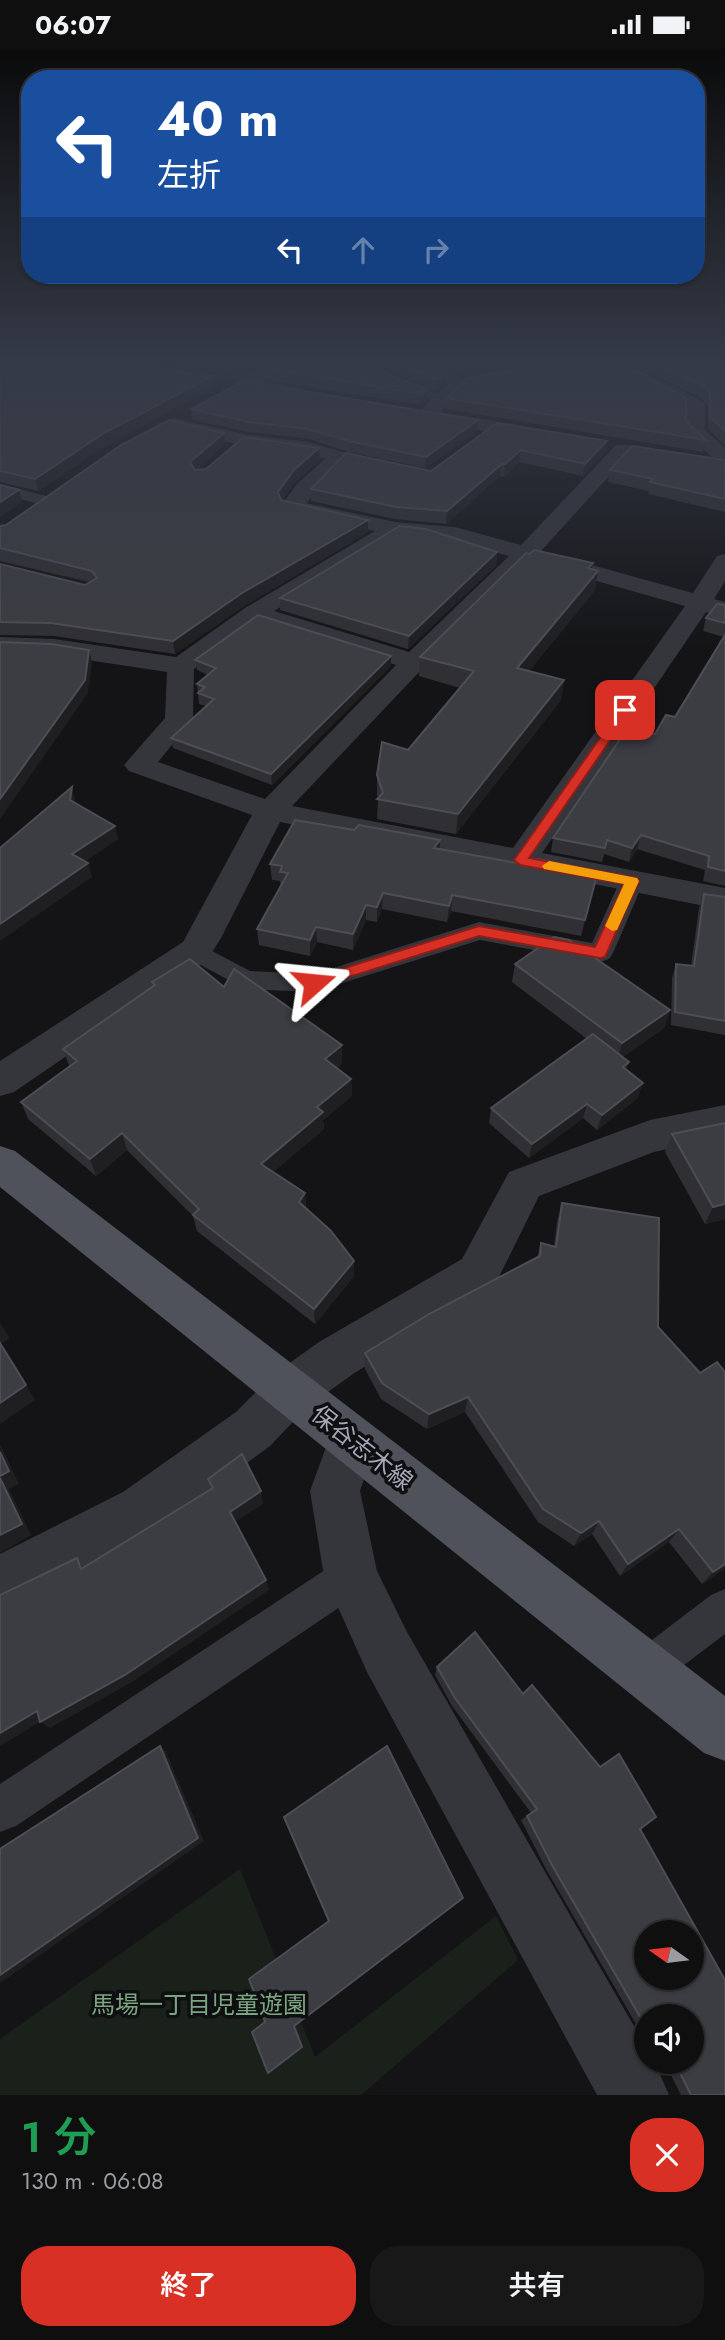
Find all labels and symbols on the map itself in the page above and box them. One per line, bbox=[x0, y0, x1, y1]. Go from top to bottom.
pin bbox=[595, 680, 655, 740]
position arrow bbox=[277, 946, 351, 1020]
street label: 保谷志木線 bbox=[304, 1397, 420, 1498]
north arrow bbox=[634, 1920, 704, 1990]
park label: 馬場一丁目児童遊園 bbox=[91, 1987, 307, 2022]

